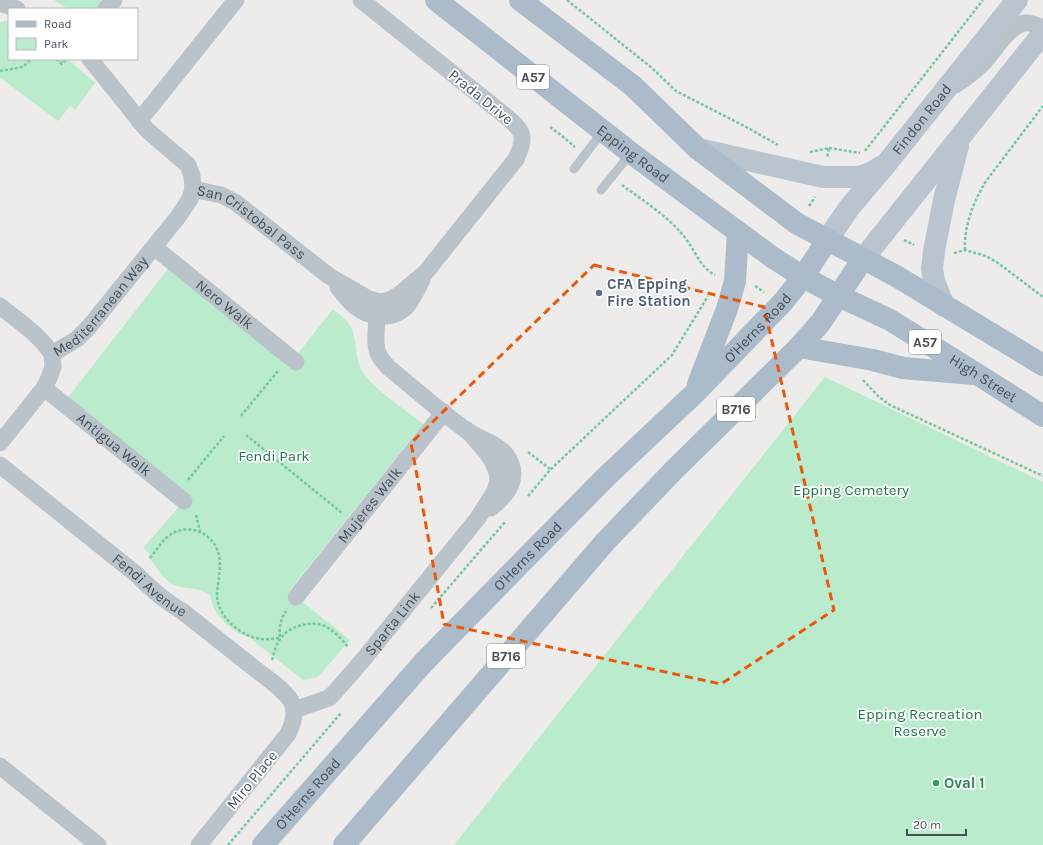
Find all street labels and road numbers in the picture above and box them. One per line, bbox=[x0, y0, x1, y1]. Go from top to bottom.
road number: A57 bbox=[517, 65, 549, 89]
street label: Prada Drive bbox=[445, 66, 517, 128]
street label: Findon Road bbox=[888, 80, 955, 159]
street label: Epping Road bbox=[593, 121, 673, 187]
street label: San Cristobal Pass bbox=[195, 181, 310, 264]
street label: Mediterranean Way bbox=[50, 252, 152, 360]
street label: Nero Walk bbox=[192, 276, 257, 333]
street label: O'Herns Road bbox=[720, 290, 795, 367]
road number: A57 bbox=[909, 330, 941, 354]
street label: High Street bbox=[946, 350, 1021, 406]
road number: B716 bbox=[717, 397, 755, 421]
street label: Antigua Walk bbox=[73, 409, 155, 480]
street label: Mujeres Walk bbox=[334, 463, 406, 547]
street label: O'Herns Road bbox=[490, 518, 566, 595]
street label: Fendi Avenue bbox=[109, 550, 190, 621]
street label: Sparta Link bbox=[361, 587, 424, 659]
road number: B716 bbox=[487, 644, 525, 668]
street label: Miro Place bbox=[223, 747, 281, 813]
street label: O'Herns Road bbox=[271, 754, 344, 834]

